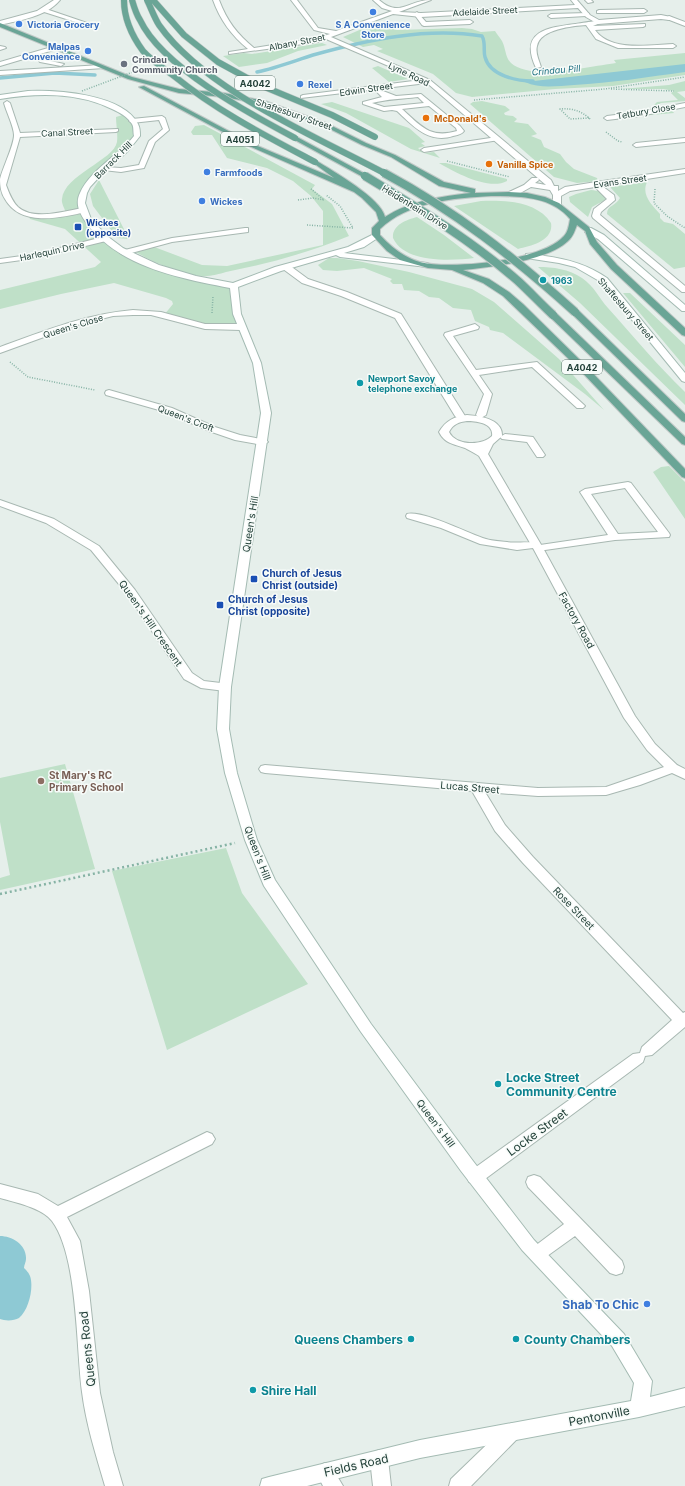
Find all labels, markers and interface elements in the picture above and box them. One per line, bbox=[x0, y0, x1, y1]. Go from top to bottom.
street label: Adelaide Street bbox=[452, 4, 518, 18]
marker: S A Convenience Store bbox=[368, 7, 378, 17]
marker: Victoria Grocery bbox=[14, 19, 24, 29]
place label: Victoria Grocery bbox=[27, 19, 100, 30]
place label: S A Convenience Store bbox=[336, 19, 411, 40]
street label: Albany Street bbox=[268, 31, 326, 53]
place label: Malpas Convenience bbox=[22, 41, 81, 62]
marker: Malpas Convenience bbox=[83, 46, 93, 56]
place label: Crindau Community Church bbox=[132, 54, 218, 75]
marker: Crindau Community Church bbox=[119, 59, 129, 69]
street label: Lyne Road bbox=[387, 60, 431, 88]
water label: Crindau Pill bbox=[531, 62, 582, 78]
road number: A4042 bbox=[235, 76, 275, 90]
marker: Rexel bbox=[295, 79, 305, 89]
place label: Rexel bbox=[308, 79, 332, 90]
street label: Edwin Street bbox=[339, 80, 393, 98]
street label: Shaftesbury Street bbox=[255, 96, 333, 132]
street label: Tetbury Close bbox=[616, 100, 676, 122]
marker: McDonald's bbox=[421, 113, 431, 123]
place label: McDonald's bbox=[434, 113, 487, 124]
street label: Canal Street bbox=[41, 125, 93, 139]
road number: A4051 bbox=[221, 132, 259, 146]
street label: Barrack Hill bbox=[92, 139, 134, 181]
marker: Vanilla Spice bbox=[484, 159, 494, 169]
place label: Vanilla Spice bbox=[497, 159, 554, 170]
marker: Farmfoods bbox=[202, 167, 212, 177]
place label: Farmfoods bbox=[215, 167, 262, 178]
street label: Evans Street bbox=[593, 172, 647, 190]
street label: Heidenheim Drive bbox=[380, 182, 450, 232]
marker: Wickes bbox=[197, 196, 207, 206]
place label: Wickes bbox=[210, 196, 243, 207]
place label: Wickes (opposite) bbox=[86, 217, 131, 238]
marker: Wickes (opposite) bbox=[73, 222, 83, 232]
street label: Harlequin Drive bbox=[19, 239, 85, 263]
marker: 1963 bbox=[538, 275, 548, 285]
place label: 1963 bbox=[551, 275, 573, 286]
street label: Shaftesbury Street bbox=[596, 275, 656, 343]
street label: Queen's Close bbox=[42, 312, 104, 340]
road number: A4042 bbox=[562, 360, 602, 374]
place label: Newport Savoy telephone exchange bbox=[368, 373, 458, 394]
marker: Newport Savoy telephone exchange bbox=[355, 378, 365, 388]
street label: Queen's Croft bbox=[156, 402, 216, 434]
street label: Queen's Hill bbox=[240, 495, 260, 553]
place label: Church of Jesus Christ (outside) bbox=[262, 567, 342, 591]
marker: Church of Jesus Christ (outside) bbox=[249, 574, 259, 584]
street label: Queen's Hill Crescent bbox=[117, 578, 186, 669]
street label: Factory Road bbox=[557, 590, 597, 650]
place label: Church of Jesus Christ (opposite) bbox=[228, 593, 310, 617]
marker: Church of Jesus Christ (opposite) bbox=[215, 600, 225, 610]
place label: St Mary's RC Primary School bbox=[49, 769, 124, 794]
marker: St Mary's RC Primary School bbox=[36, 776, 46, 786]
street label: Lucas Street bbox=[440, 778, 501, 796]
street label: Queen's Hill bbox=[242, 824, 274, 882]
street label: Rose Street bbox=[551, 884, 598, 932]
place label: Locke Street Community Centre bbox=[506, 1070, 617, 1099]
marker: Locke Street Community Centre bbox=[493, 1079, 503, 1089]
street label: Queen's Hill bbox=[414, 1097, 458, 1149]
street label: Locke Street bbox=[504, 1105, 570, 1159]
place label: Shab To Chic bbox=[562, 1297, 639, 1312]
marker: Shab To Chic bbox=[642, 1299, 652, 1309]
street label: Queens Road bbox=[76, 1310, 98, 1388]
place label: Queens Chambers bbox=[294, 1332, 403, 1347]
place label: County Chambers bbox=[524, 1332, 631, 1347]
marker: Queens Chambers bbox=[406, 1334, 416, 1344]
marker: County Chambers bbox=[511, 1334, 521, 1344]
place label: Shire Hall bbox=[261, 1383, 317, 1398]
marker: Shire Hall bbox=[248, 1385, 258, 1395]
street label: Pentonville bbox=[567, 1403, 631, 1429]
street label: Fields Road bbox=[322, 1450, 390, 1480]

